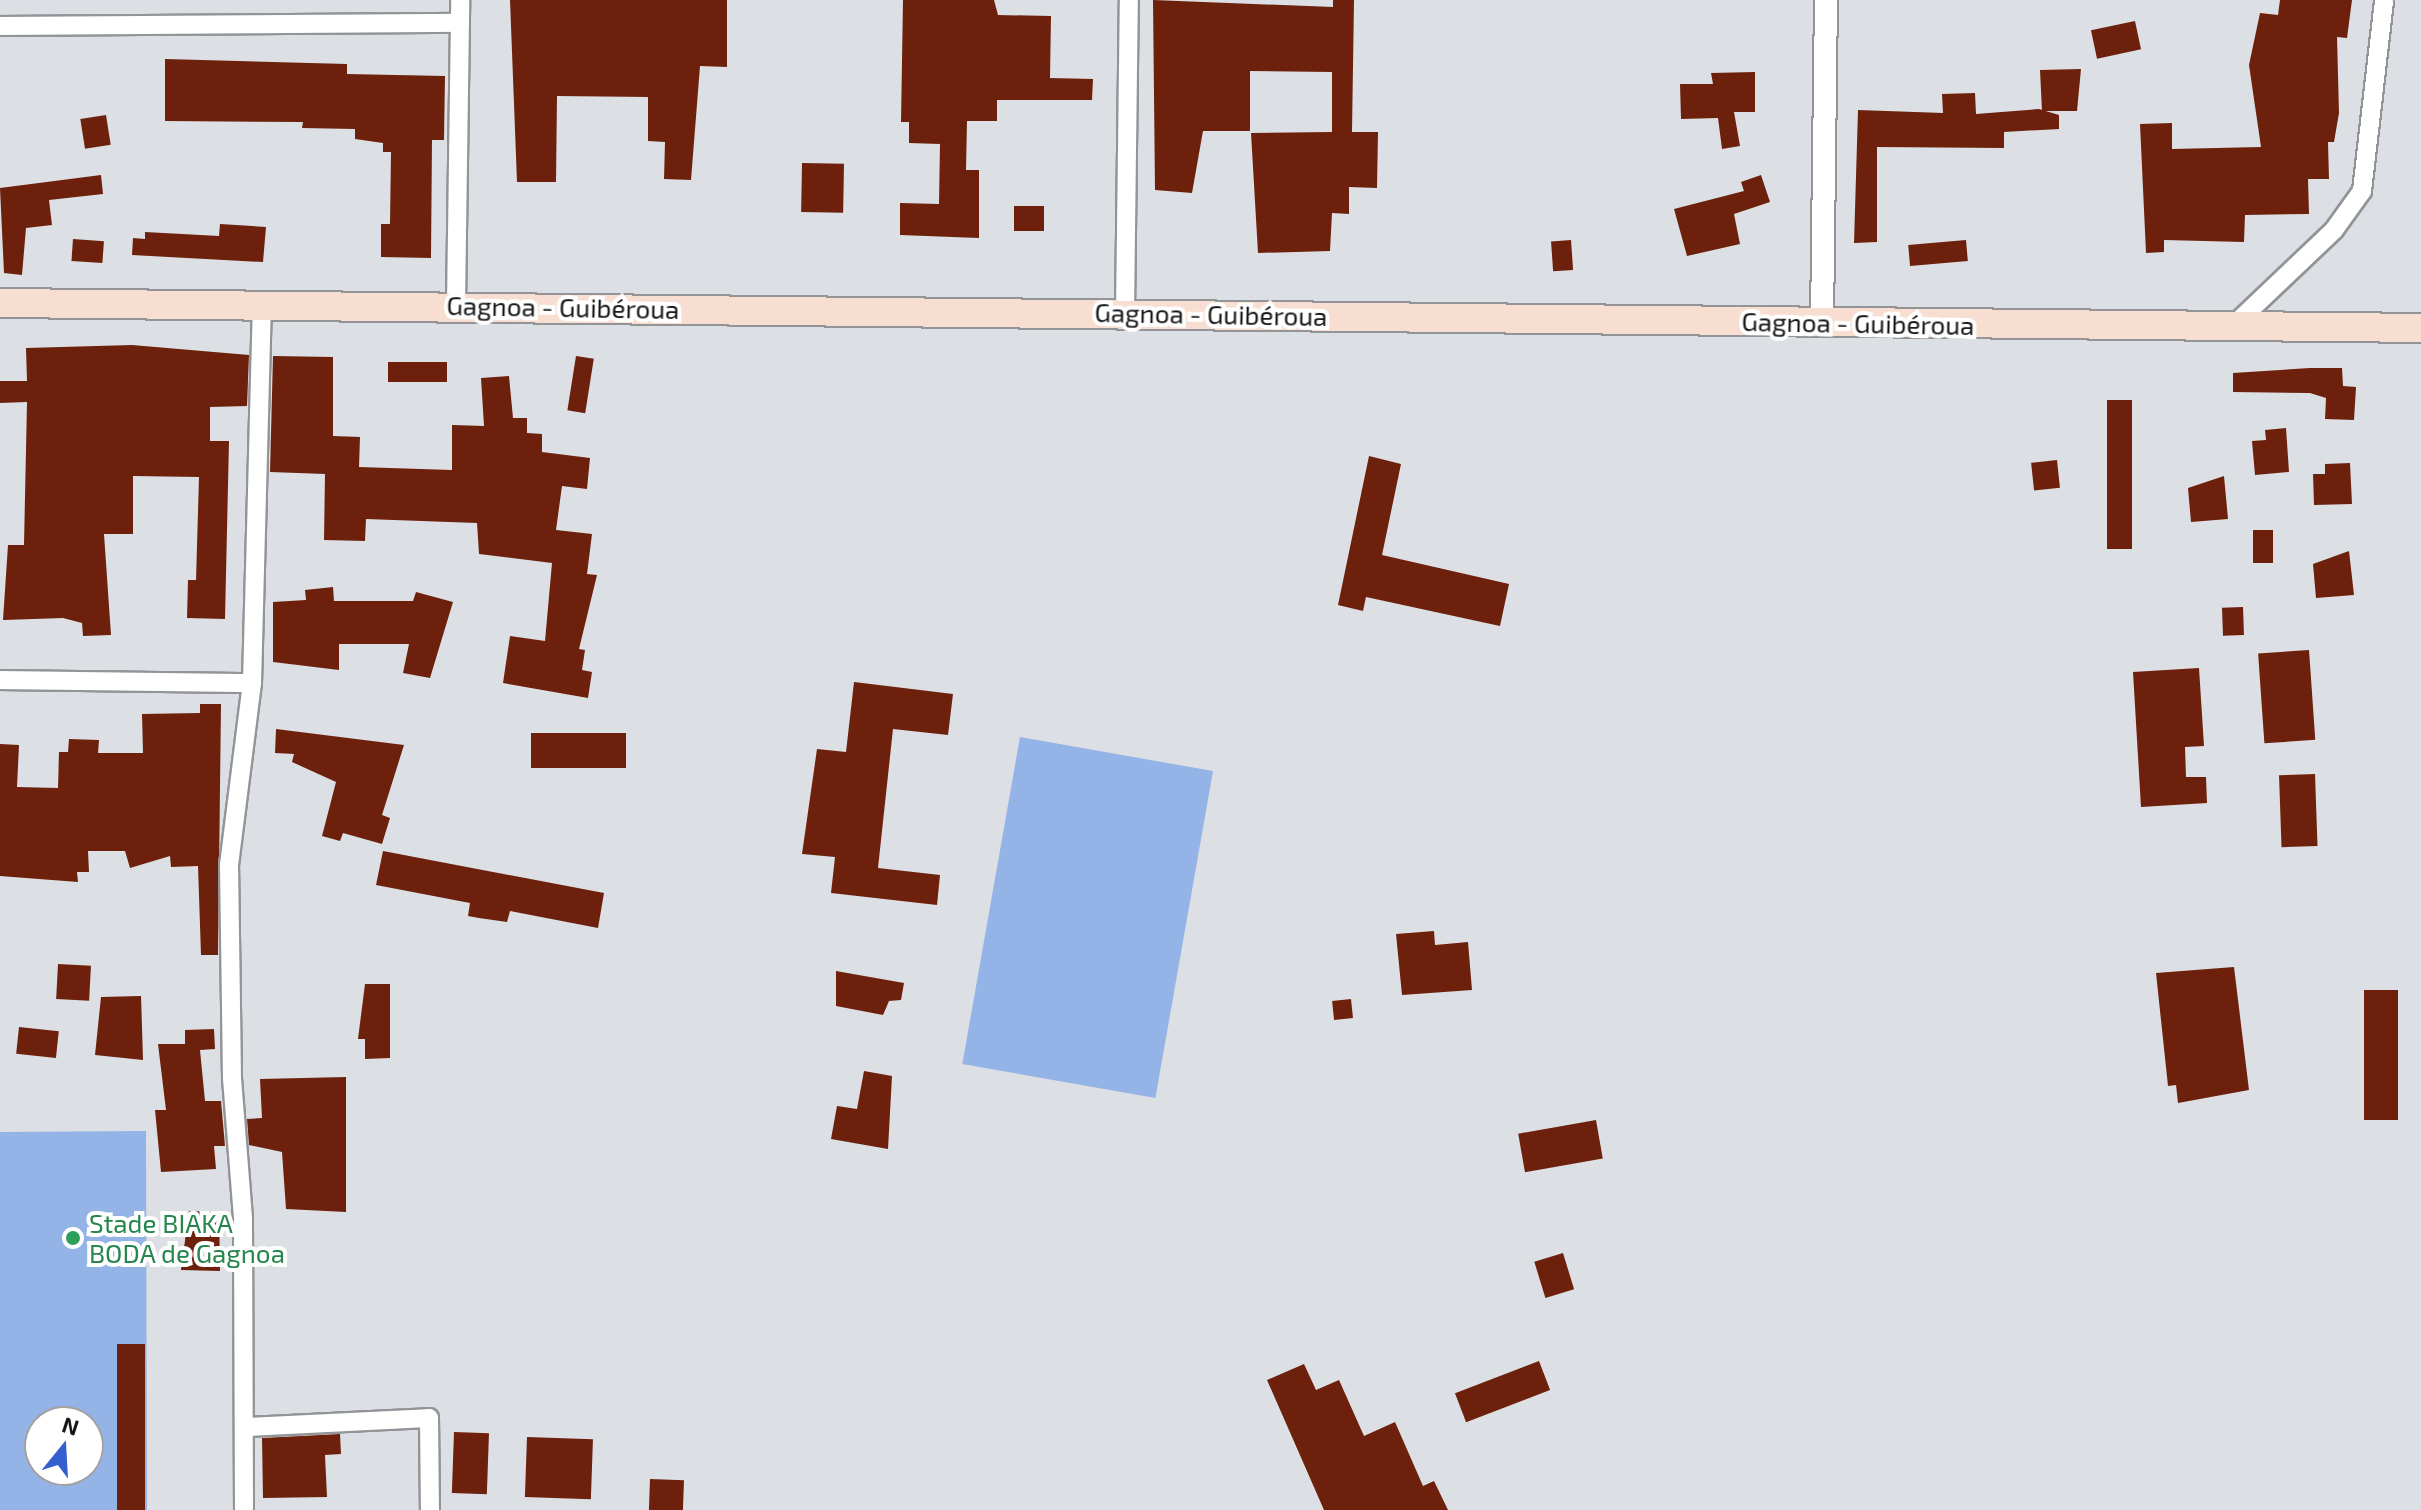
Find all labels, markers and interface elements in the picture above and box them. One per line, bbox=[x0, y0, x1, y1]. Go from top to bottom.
street label: Gagnoa - Guibéroua bbox=[446, 289, 680, 325]
street label: Gagnoa - Guibéroua bbox=[1094, 296, 1328, 332]
street label: Gagnoa - Guibéroua bbox=[1741, 305, 1975, 341]
place label: Stade BIAKA BODA de Gagnoa bbox=[89, 1207, 286, 1268]
marker: Stade BIAKA BODA de Gagnoa bbox=[64, 1229, 82, 1247]
north arrow bbox=[24, 1406, 104, 1486]
text: N bbox=[59, 1410, 82, 1440]

